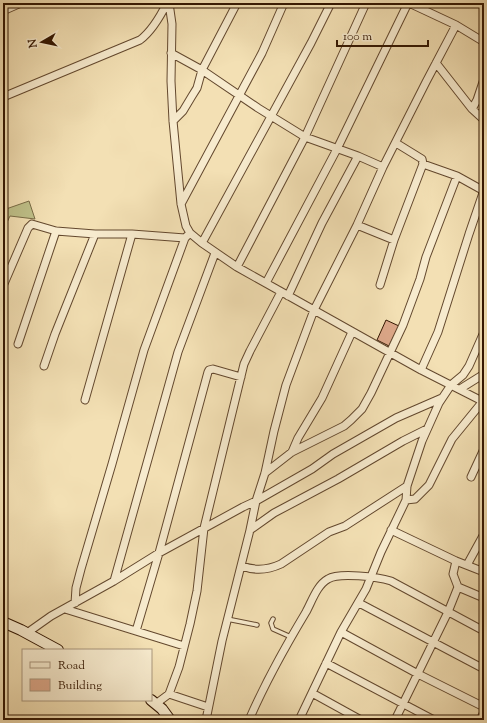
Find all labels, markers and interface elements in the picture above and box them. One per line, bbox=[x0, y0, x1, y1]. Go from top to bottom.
north arrow bbox=[22, 22, 62, 62]
scale bar bbox=[337, 22, 428, 48]
text: 100 m bbox=[343, 28, 372, 46]
text: N bbox=[24, 38, 42, 50]
legend bbox=[22, 649, 152, 701]
text: Road bbox=[58, 657, 85, 675]
text: Building bbox=[58, 677, 102, 695]

